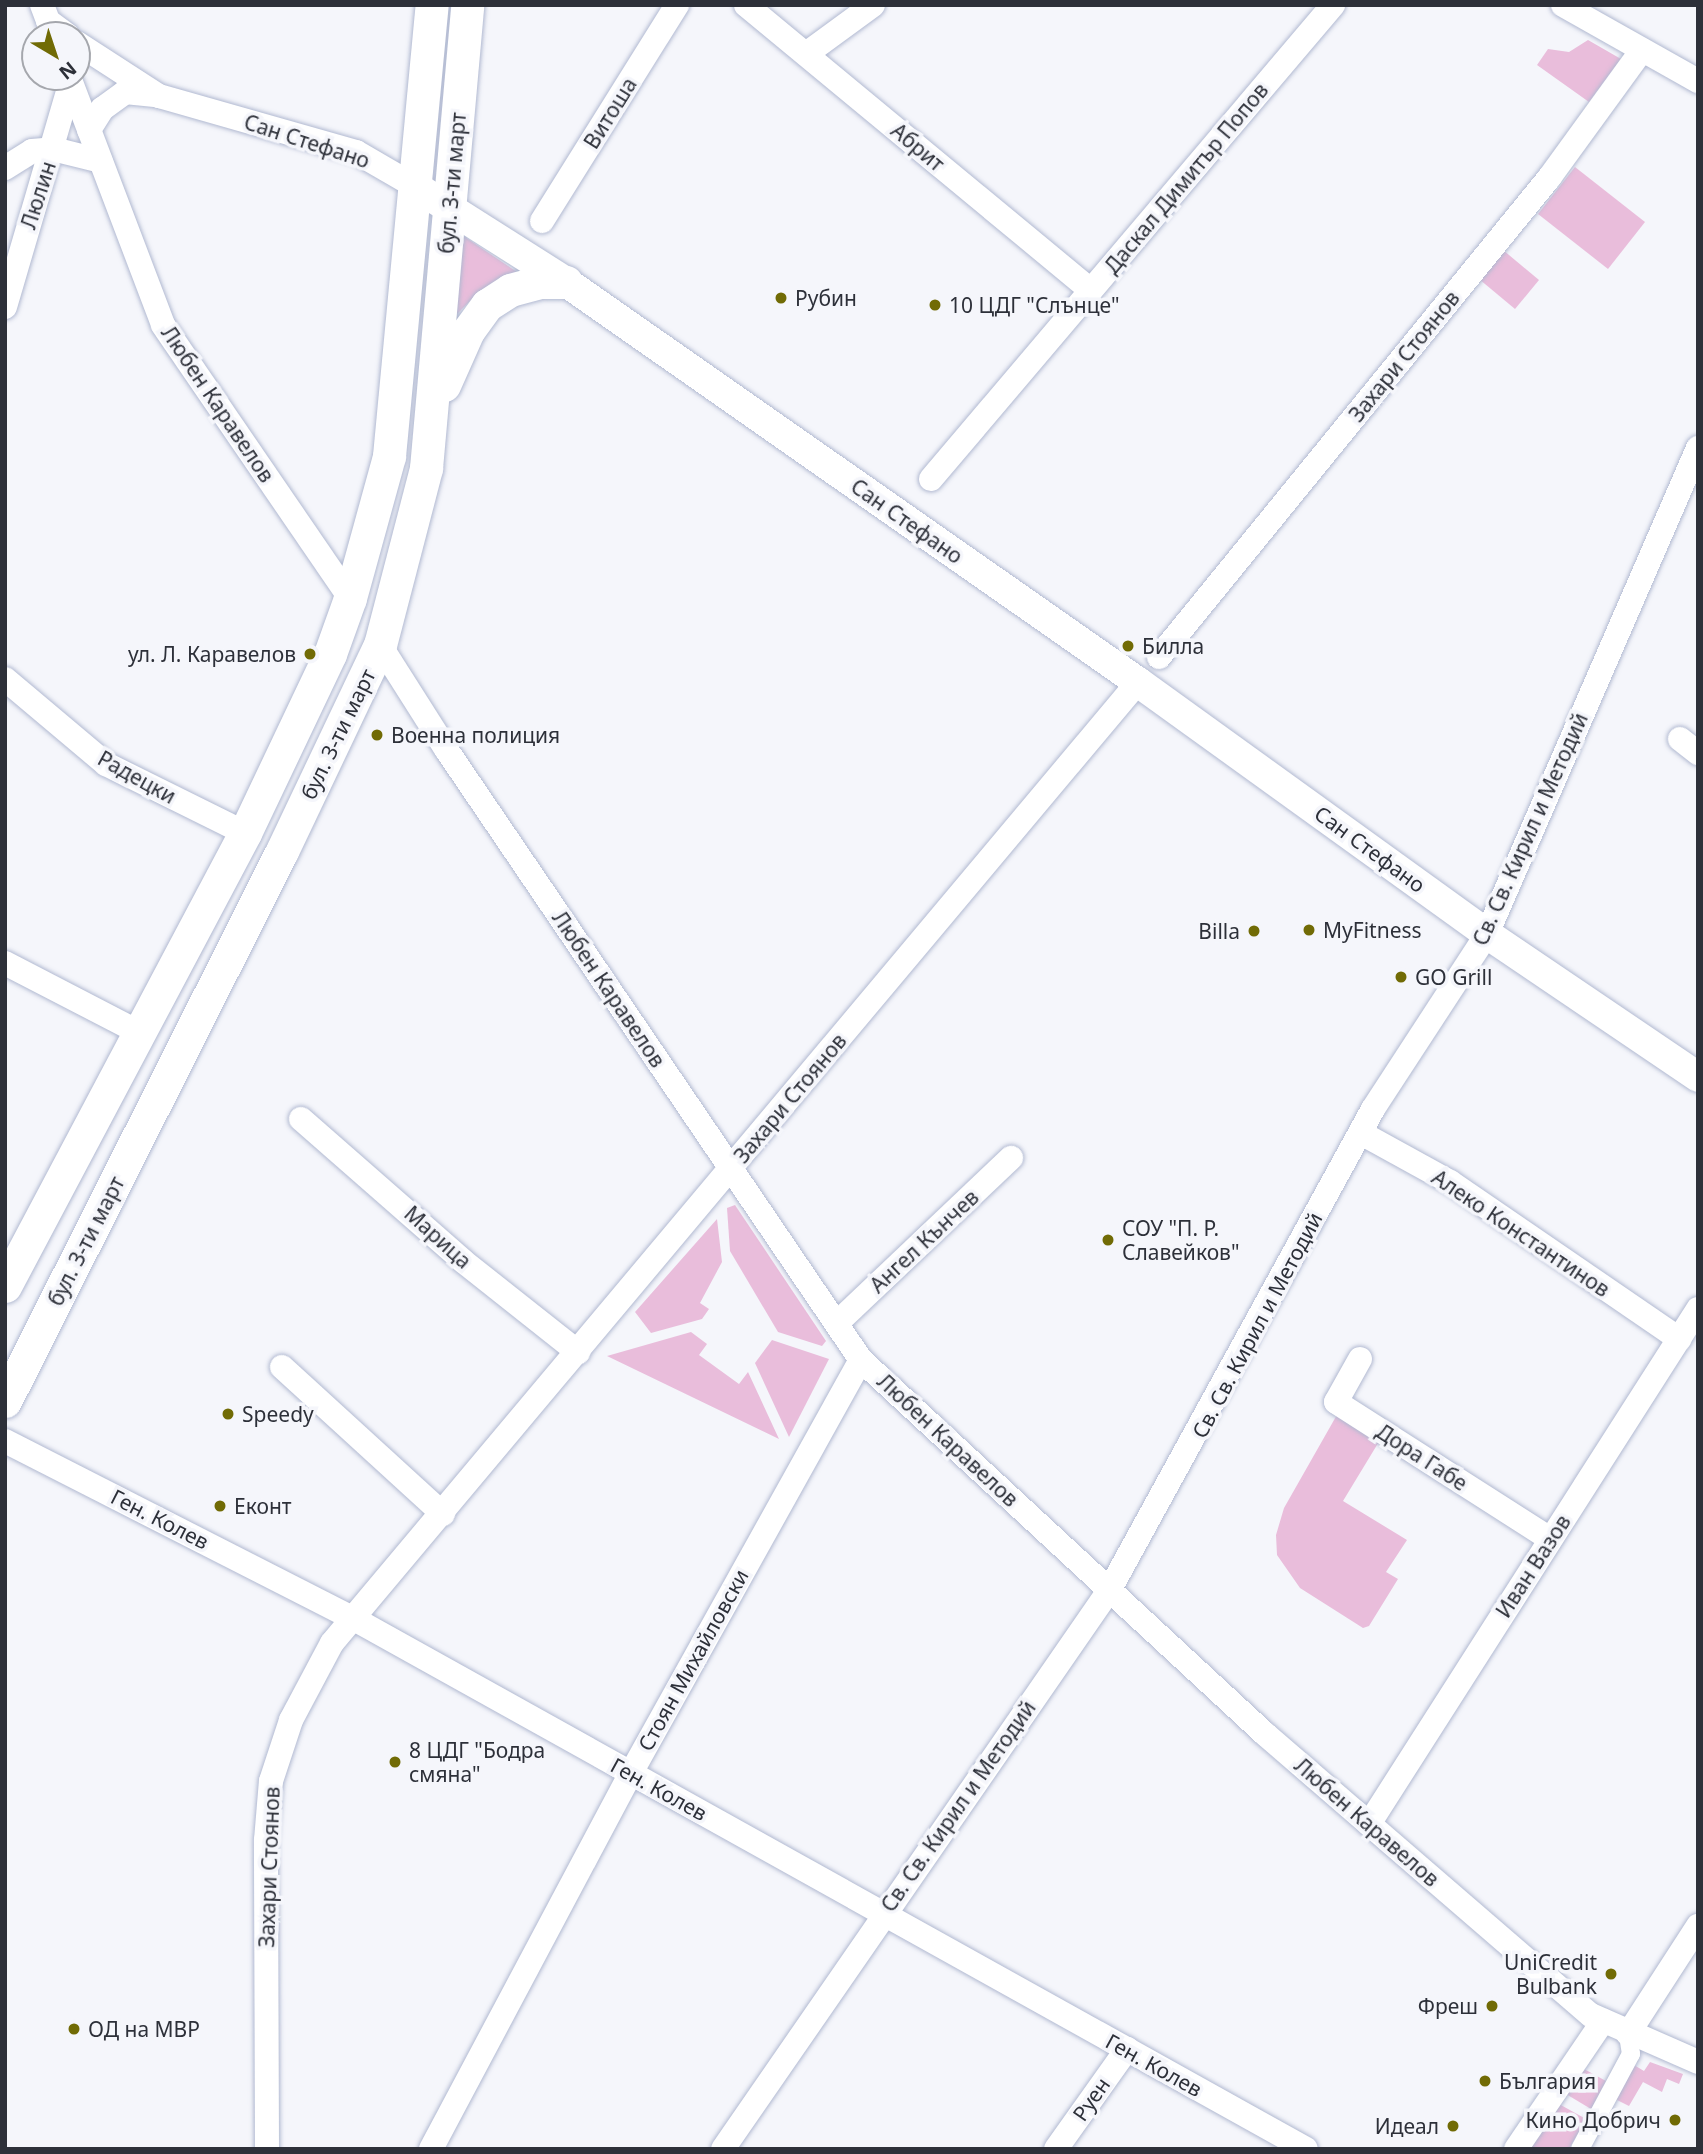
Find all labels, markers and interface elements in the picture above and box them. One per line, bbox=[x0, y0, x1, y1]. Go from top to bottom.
north arrow bbox=[21, 21, 91, 91]
text: N bbox=[54, 56, 82, 86]
street label: Витоша bbox=[578, 73, 642, 153]
street label: Даскал Димитър Попов bbox=[1099, 78, 1273, 278]
street label: Сан Стефано bbox=[241, 109, 373, 173]
street label: бул. 3-ти март bbox=[433, 111, 471, 255]
street label: Абрит bbox=[886, 118, 950, 176]
street label: Люлин bbox=[15, 158, 61, 232]
place label: Рубин bbox=[795, 285, 857, 311]
street label: Захари Стоянов bbox=[1343, 285, 1465, 427]
marker: Рубин bbox=[773, 290, 789, 306]
place label: 10 ЦДГ "Слънце" bbox=[949, 292, 1120, 318]
marker: 10 ЦДГ "Слънце" bbox=[927, 297, 943, 313]
street label: Любен Каравелов bbox=[156, 321, 280, 487]
street label: Сан Стефано bbox=[846, 473, 968, 569]
place label: Билла bbox=[1142, 633, 1204, 659]
marker: Билла bbox=[1120, 638, 1136, 654]
place label: ул. Л. Каравелов bbox=[128, 641, 296, 667]
marker: ул. Л. Каравелов bbox=[302, 646, 318, 662]
street label: бул. 3-ти март bbox=[296, 665, 380, 803]
street label: Св. Св. Кирил и Методий bbox=[1467, 709, 1593, 949]
place label: Военна полиция bbox=[391, 722, 560, 748]
marker: Военна полиция bbox=[369, 727, 385, 743]
street label: Радецки bbox=[94, 745, 180, 809]
street label: Сан Стефано bbox=[1310, 800, 1430, 898]
street label: Любен Каравелов bbox=[547, 906, 671, 1072]
place label: MyFitness bbox=[1323, 917, 1422, 943]
place label: Billa bbox=[1198, 918, 1240, 944]
marker: MyFitness bbox=[1301, 922, 1317, 938]
marker: Billa bbox=[1246, 923, 1262, 939]
place label: GO Grill bbox=[1415, 964, 1492, 990]
marker: GO Grill bbox=[1393, 969, 1409, 985]
street label: Захари Стоянов bbox=[729, 1028, 851, 1168]
street label: Алеко Константинов bbox=[1427, 1164, 1615, 1302]
street label: бул. 3-ти март bbox=[43, 1172, 129, 1310]
street label: Ангел Кънчев bbox=[864, 1184, 984, 1298]
street label: Марица bbox=[399, 1201, 477, 1273]
street label: Св. Св. Кирил и Методий bbox=[1187, 1208, 1327, 1442]
place label: СОУ "П. Р. Славейков" bbox=[1122, 1215, 1240, 1265]
marker: СОУ "П. Р. Славейков" bbox=[1100, 1232, 1116, 1248]
street label: Любен Каравелов bbox=[872, 1368, 1024, 1512]
place label: Speedy bbox=[242, 1401, 314, 1427]
marker: Speedy bbox=[220, 1406, 236, 1422]
street label: Дора Габе bbox=[1372, 1418, 1472, 1496]
street label: Ген. Колев bbox=[107, 1484, 213, 1554]
place label: Еконт bbox=[234, 1493, 292, 1519]
marker: Еконт bbox=[212, 1498, 228, 1514]
street label: Иван Вазов bbox=[1490, 1510, 1576, 1622]
street label: Стоян Михайловски bbox=[633, 1565, 753, 1755]
street label: Св. Св. Кирил и Методий bbox=[875, 1696, 1041, 1916]
place label: 8 ЦДГ "Бодра смяна" bbox=[409, 1737, 545, 1787]
street label: Ген. Колев bbox=[606, 1752, 712, 1826]
street label: Любен Каравелов bbox=[1290, 1752, 1444, 1892]
marker: 8 ЦДГ "Бодра смяна" bbox=[387, 1754, 403, 1770]
street label: Захари Стоянов bbox=[254, 1786, 284, 1948]
place label: UniCredit Bulbank bbox=[1504, 1949, 1597, 1999]
marker: UniCredit Bulbank bbox=[1603, 1966, 1619, 1982]
place label: Фреш bbox=[1418, 1993, 1478, 2019]
marker: Фреш bbox=[1484, 1998, 1500, 2014]
place label: ОД на МВР bbox=[88, 2016, 200, 2042]
marker: ОД на МВР bbox=[66, 2021, 82, 2037]
street label: Ген. Колев bbox=[1101, 2028, 1207, 2102]
place label: България bbox=[1499, 2068, 1596, 2094]
street label: Руен bbox=[1067, 2072, 1115, 2126]
marker: България bbox=[1477, 2073, 1493, 2089]
place label: Кино Добрич bbox=[1526, 2107, 1661, 2133]
marker: Кино Добрич bbox=[1667, 2112, 1683, 2128]
place label: Идеал bbox=[1375, 2113, 1439, 2139]
marker: Идеал bbox=[1445, 2118, 1461, 2134]

